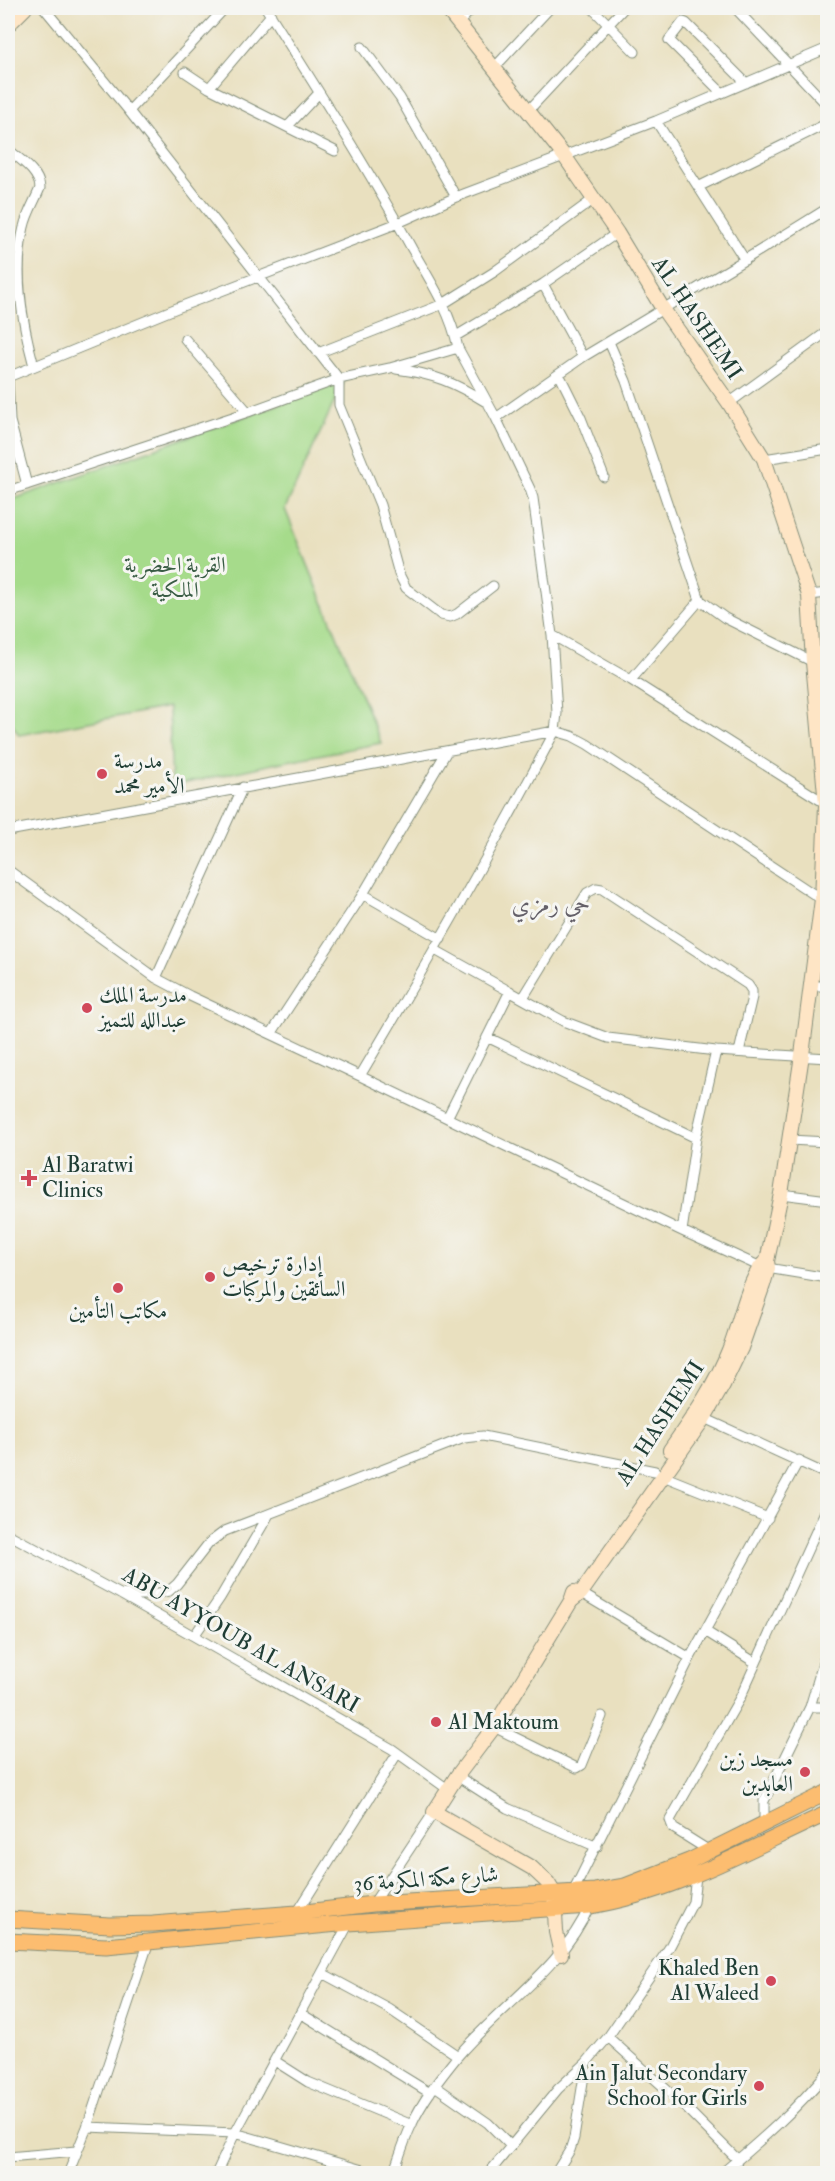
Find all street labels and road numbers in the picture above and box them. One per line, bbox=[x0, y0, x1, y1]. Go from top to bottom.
street label: AL HASHEMI bbox=[645, 250, 749, 385]
street label: AL HASHEMI bbox=[609, 1355, 711, 1491]
street label: ABU AYYOUB AL ANSARI bbox=[117, 1560, 364, 1719]
street label: شارع مكة المكرمة 36 bbox=[353, 1860, 499, 1902]

